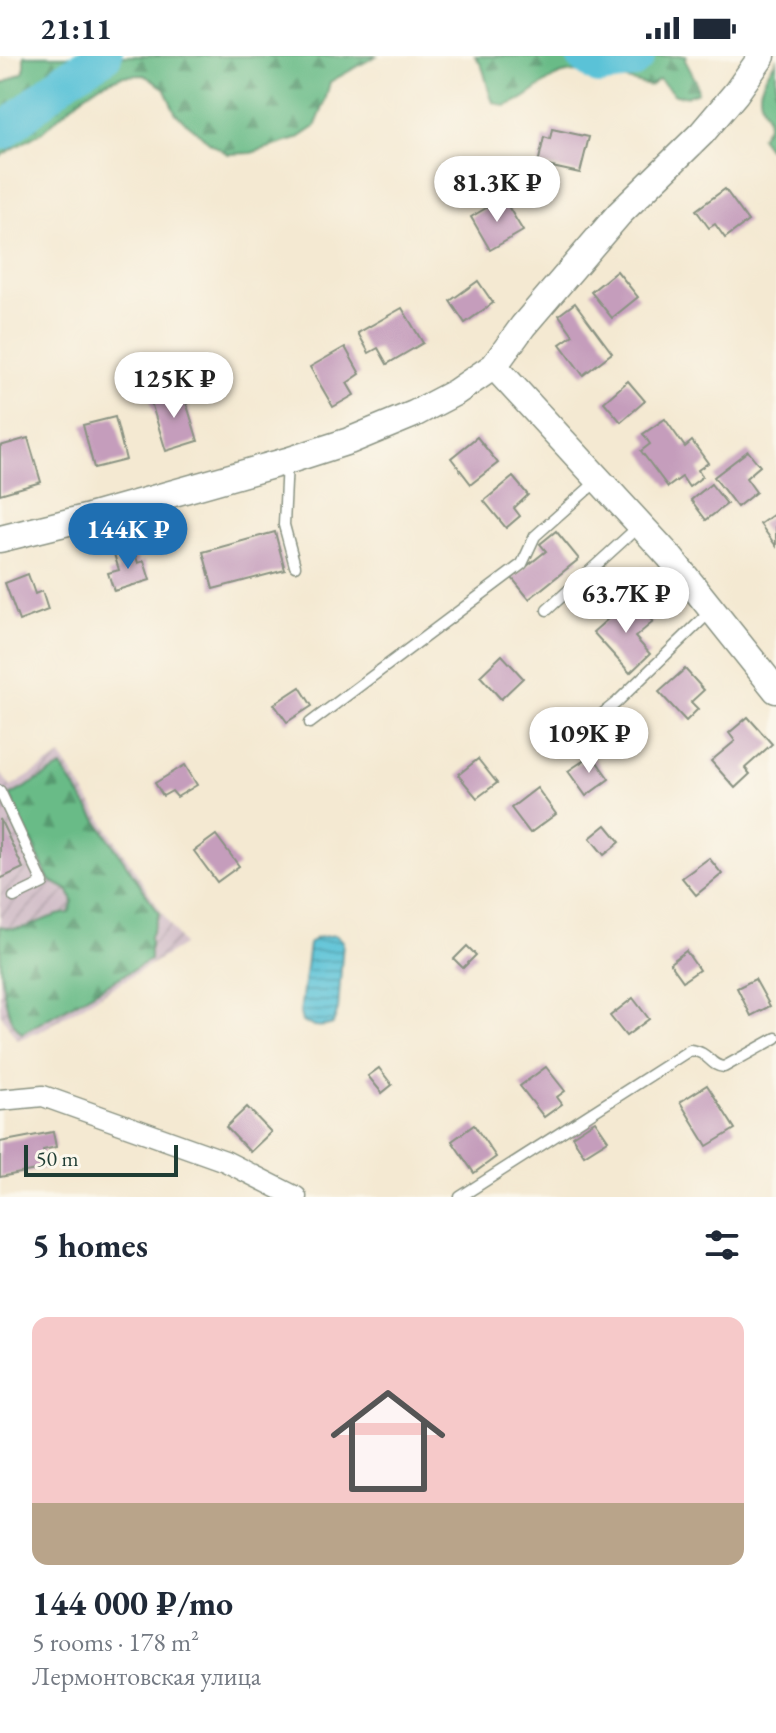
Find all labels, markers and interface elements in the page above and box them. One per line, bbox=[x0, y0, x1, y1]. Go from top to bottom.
text: 21:11 bbox=[40, 9, 112, 48]
pin: 81.3K ₽ bbox=[423, 156, 571, 224]
text: 81.3K ₽ bbox=[452, 165, 542, 199]
pin: 125K ₽ bbox=[109, 352, 239, 420]
text: 125K ₽ bbox=[132, 361, 216, 395]
pin: 144K ₽ bbox=[63, 503, 193, 571]
text: 144K ₽ bbox=[86, 512, 170, 546]
pin: 63.7K ₽ bbox=[552, 567, 700, 635]
text: 63.7K ₽ bbox=[581, 576, 671, 610]
pin: 109K ₽ bbox=[524, 707, 654, 775]
text: 109K ₽ bbox=[547, 716, 631, 750]
scale bar bbox=[24, 1141, 178, 1177]
text: 50 m bbox=[36, 1144, 79, 1173]
text: 5 homes bbox=[32, 1223, 148, 1267]
icon: filters bbox=[700, 1223, 744, 1267]
icon: home bbox=[316, 1369, 460, 1513]
text: 144 000 ₽/mo bbox=[32, 1581, 233, 1625]
text: 5 rooms · 178 m² bbox=[32, 1625, 199, 1659]
text: Лермонтовская улица bbox=[32, 1659, 261, 1693]

